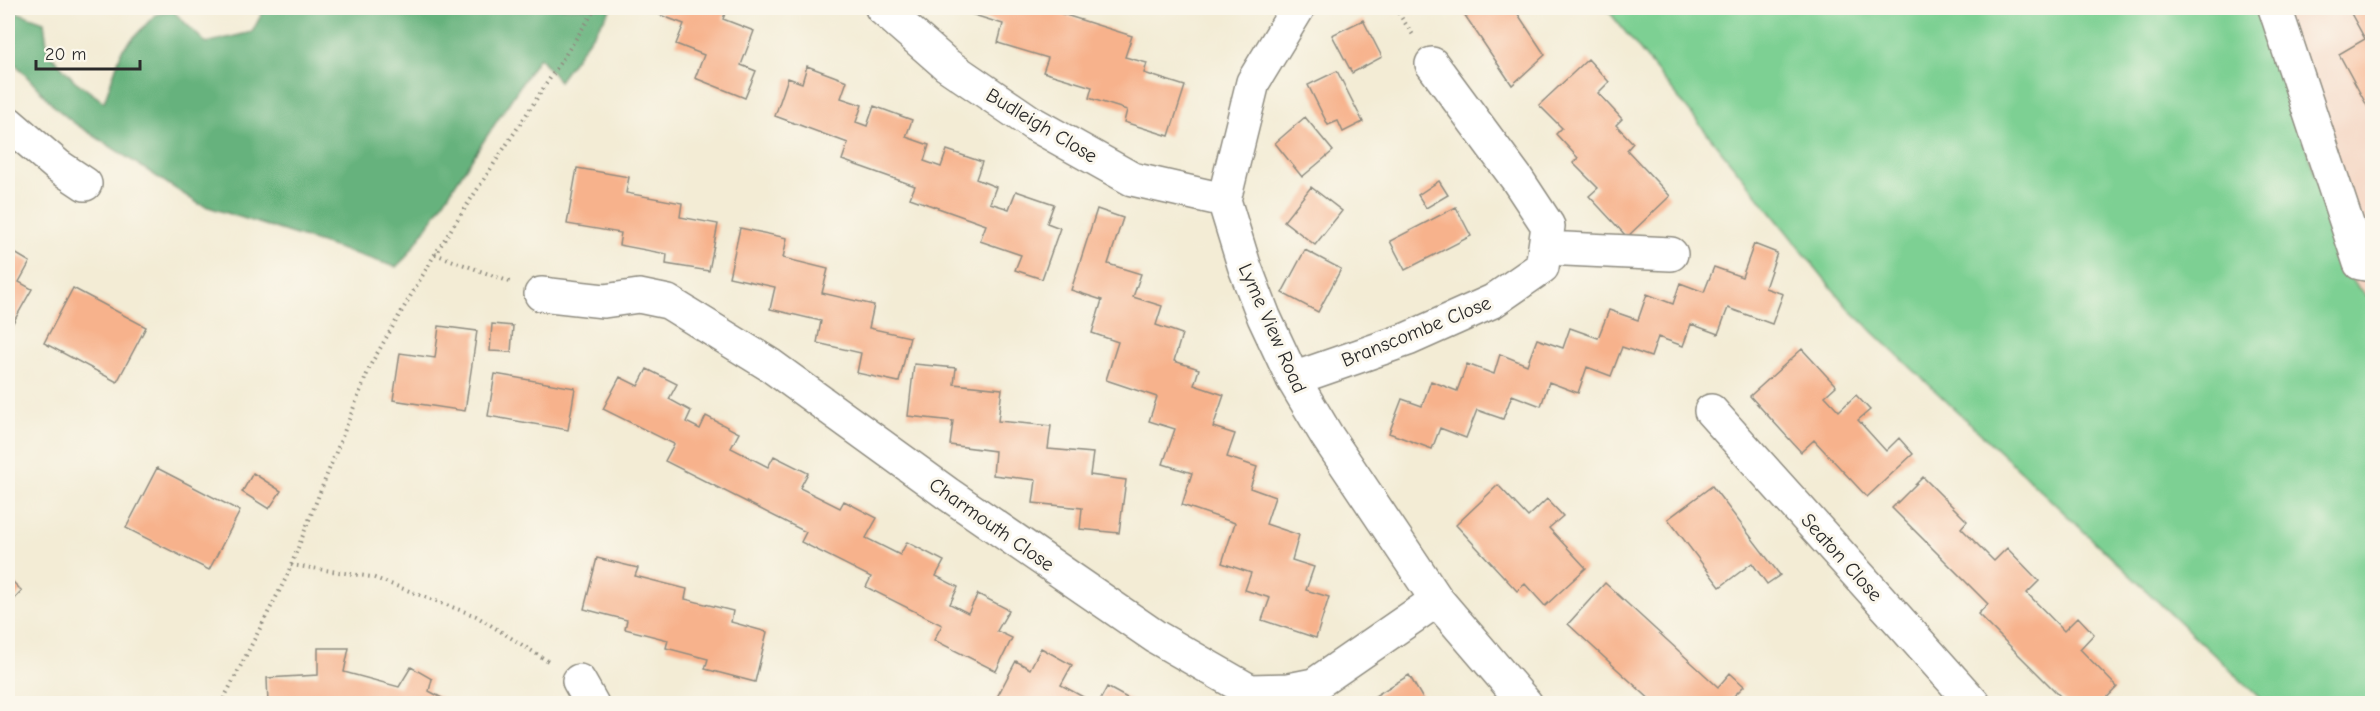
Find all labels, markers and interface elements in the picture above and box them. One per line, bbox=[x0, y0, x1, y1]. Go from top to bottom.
scale bar bbox=[36, 33, 140, 71]
text: 20 m bbox=[45, 44, 86, 65]
street label: Budleigh Close bbox=[982, 83, 1101, 168]
street label: Lyme View Road bbox=[1234, 260, 1311, 397]
street label: Branscombe Close bbox=[1338, 291, 1494, 372]
street label: Charmouth Close bbox=[925, 473, 1059, 576]
street label: Seaton Close bbox=[1796, 509, 1887, 606]

